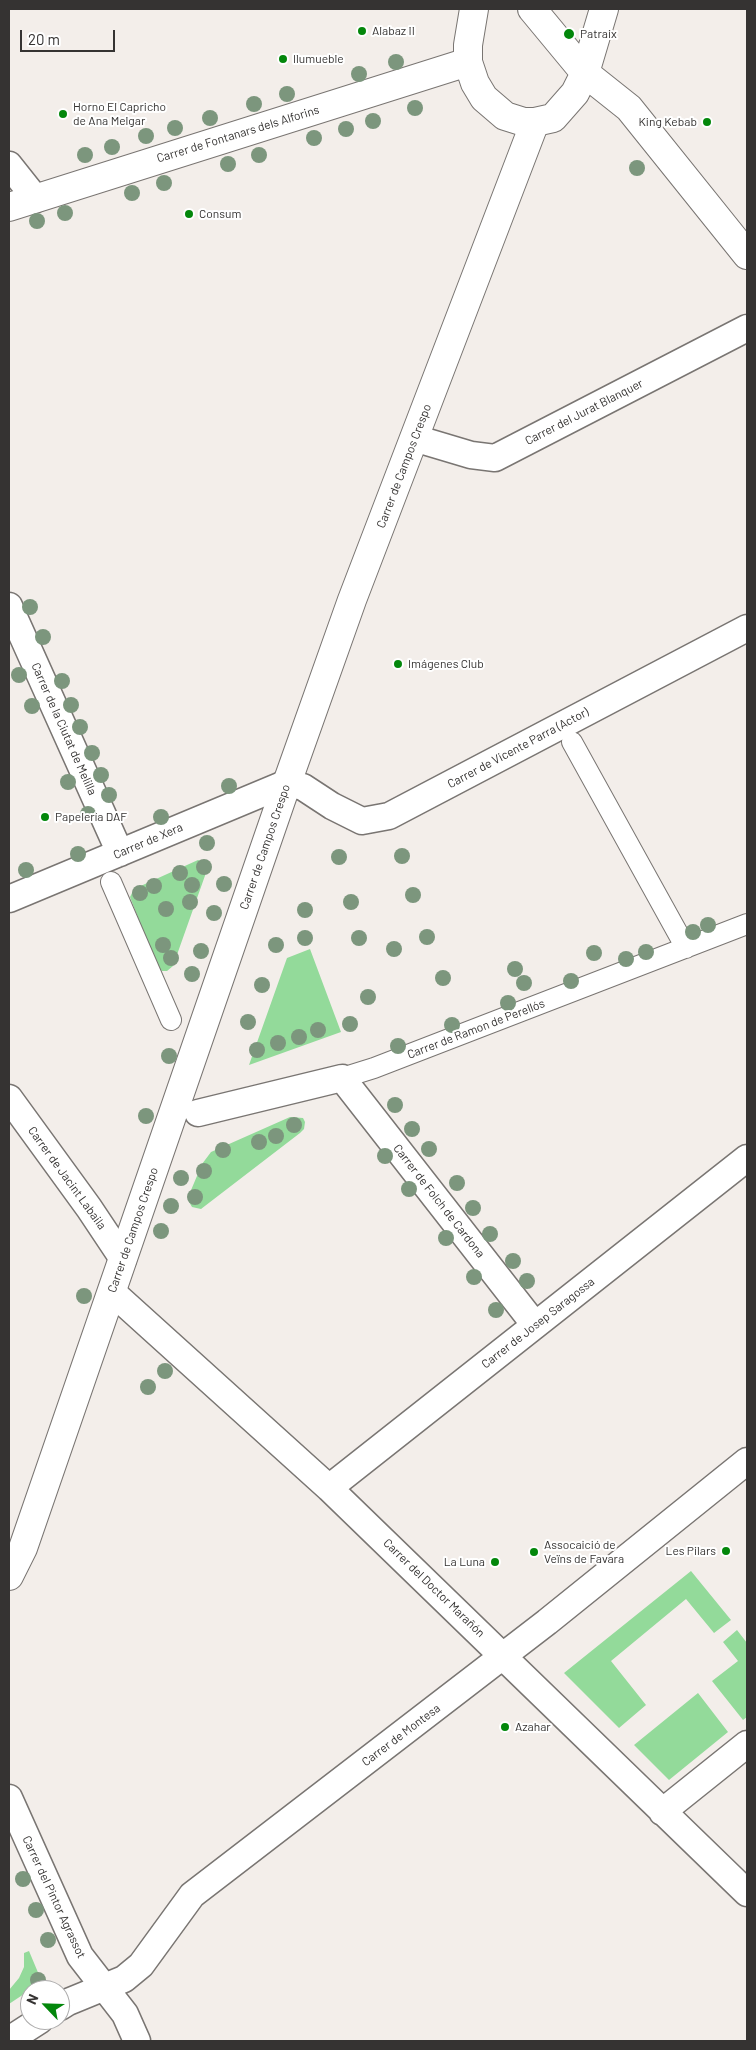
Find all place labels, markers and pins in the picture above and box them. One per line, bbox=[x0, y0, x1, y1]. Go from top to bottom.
place label: Alabaz II bbox=[372, 24, 415, 38]
marker: Alabaz II bbox=[356, 25, 368, 37]
marker: Patraix bbox=[562, 27, 576, 41]
place label: Patraix bbox=[580, 27, 617, 41]
place label: Ilumueble bbox=[293, 52, 344, 66]
marker: Ilumueble bbox=[277, 53, 289, 65]
place label: Horno El Capricho de Ana Melgar bbox=[73, 100, 166, 128]
marker: Horno El Capricho de Ana Melgar bbox=[57, 108, 69, 120]
place label: King Kebab bbox=[639, 115, 697, 129]
marker: King Kebab bbox=[701, 116, 713, 128]
place label: Consum bbox=[199, 207, 241, 221]
marker: Consum bbox=[183, 208, 195, 220]
place label: Imágenes Club bbox=[408, 657, 484, 671]
marker: Imágenes Club bbox=[392, 658, 404, 670]
place label: Papelería DAF bbox=[55, 810, 127, 824]
marker: Papelería DAF bbox=[39, 811, 51, 823]
place label: Assocaició de Veïns de Favara bbox=[544, 1538, 624, 1566]
place label: Les Pilars bbox=[666, 1544, 716, 1558]
marker: Les Pilars bbox=[720, 1545, 732, 1557]
marker: Assocaició de Veïns de Favara bbox=[528, 1546, 540, 1558]
place label: La Luna bbox=[444, 1555, 485, 1569]
marker: La Luna bbox=[489, 1556, 501, 1568]
place label: Azahar bbox=[515, 1720, 551, 1734]
marker: Azahar bbox=[499, 1721, 511, 1733]

